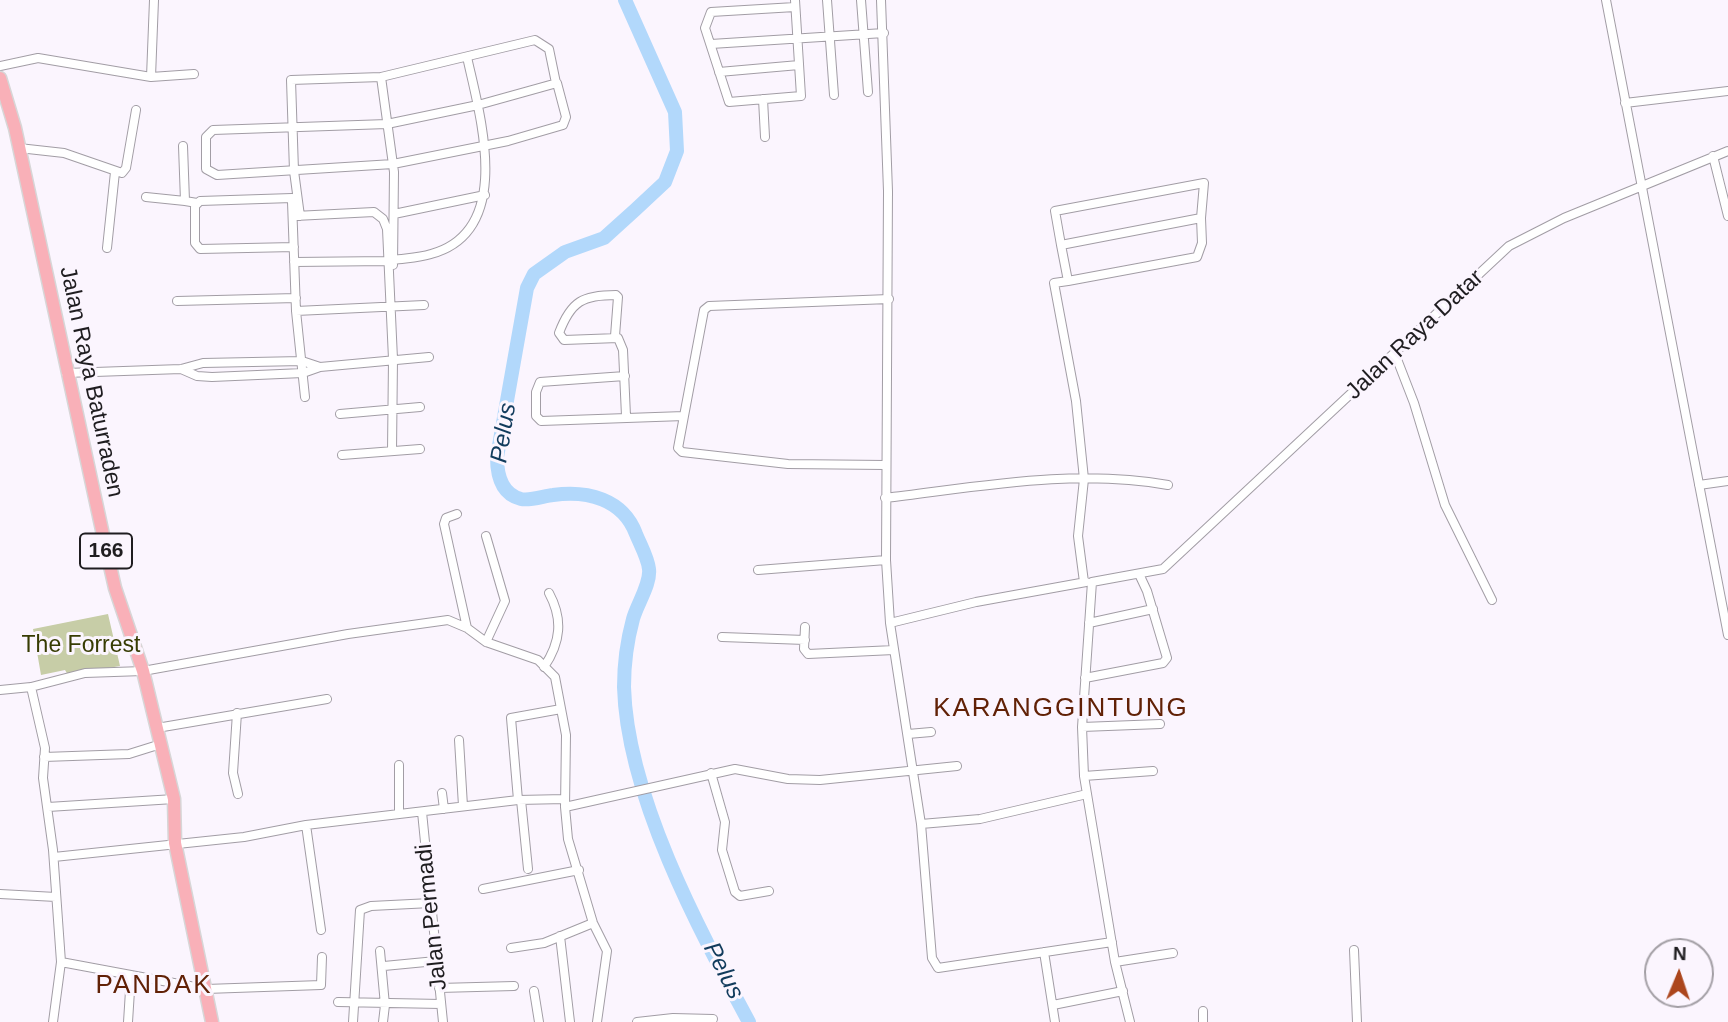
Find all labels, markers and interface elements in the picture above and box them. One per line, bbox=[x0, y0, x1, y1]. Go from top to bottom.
street label: Jalan Raya Baturraden bbox=[53, 264, 129, 500]
street label: Jalan Raya Datar bbox=[1341, 264, 1489, 406]
water label: Pelus bbox=[485, 401, 523, 465]
road number: 166 bbox=[80, 534, 132, 568]
park label: The Forrest bbox=[22, 632, 140, 660]
district label: KARANGGINTUNG bbox=[935, 693, 1187, 725]
street label: Jalan Permadi bbox=[411, 842, 453, 992]
water label: Pelus bbox=[697, 938, 749, 1004]
north arrow bbox=[1644, 938, 1714, 1008]
text: N bbox=[1672, 943, 1687, 964]
district label: PANDAK bbox=[96, 970, 212, 1002]

